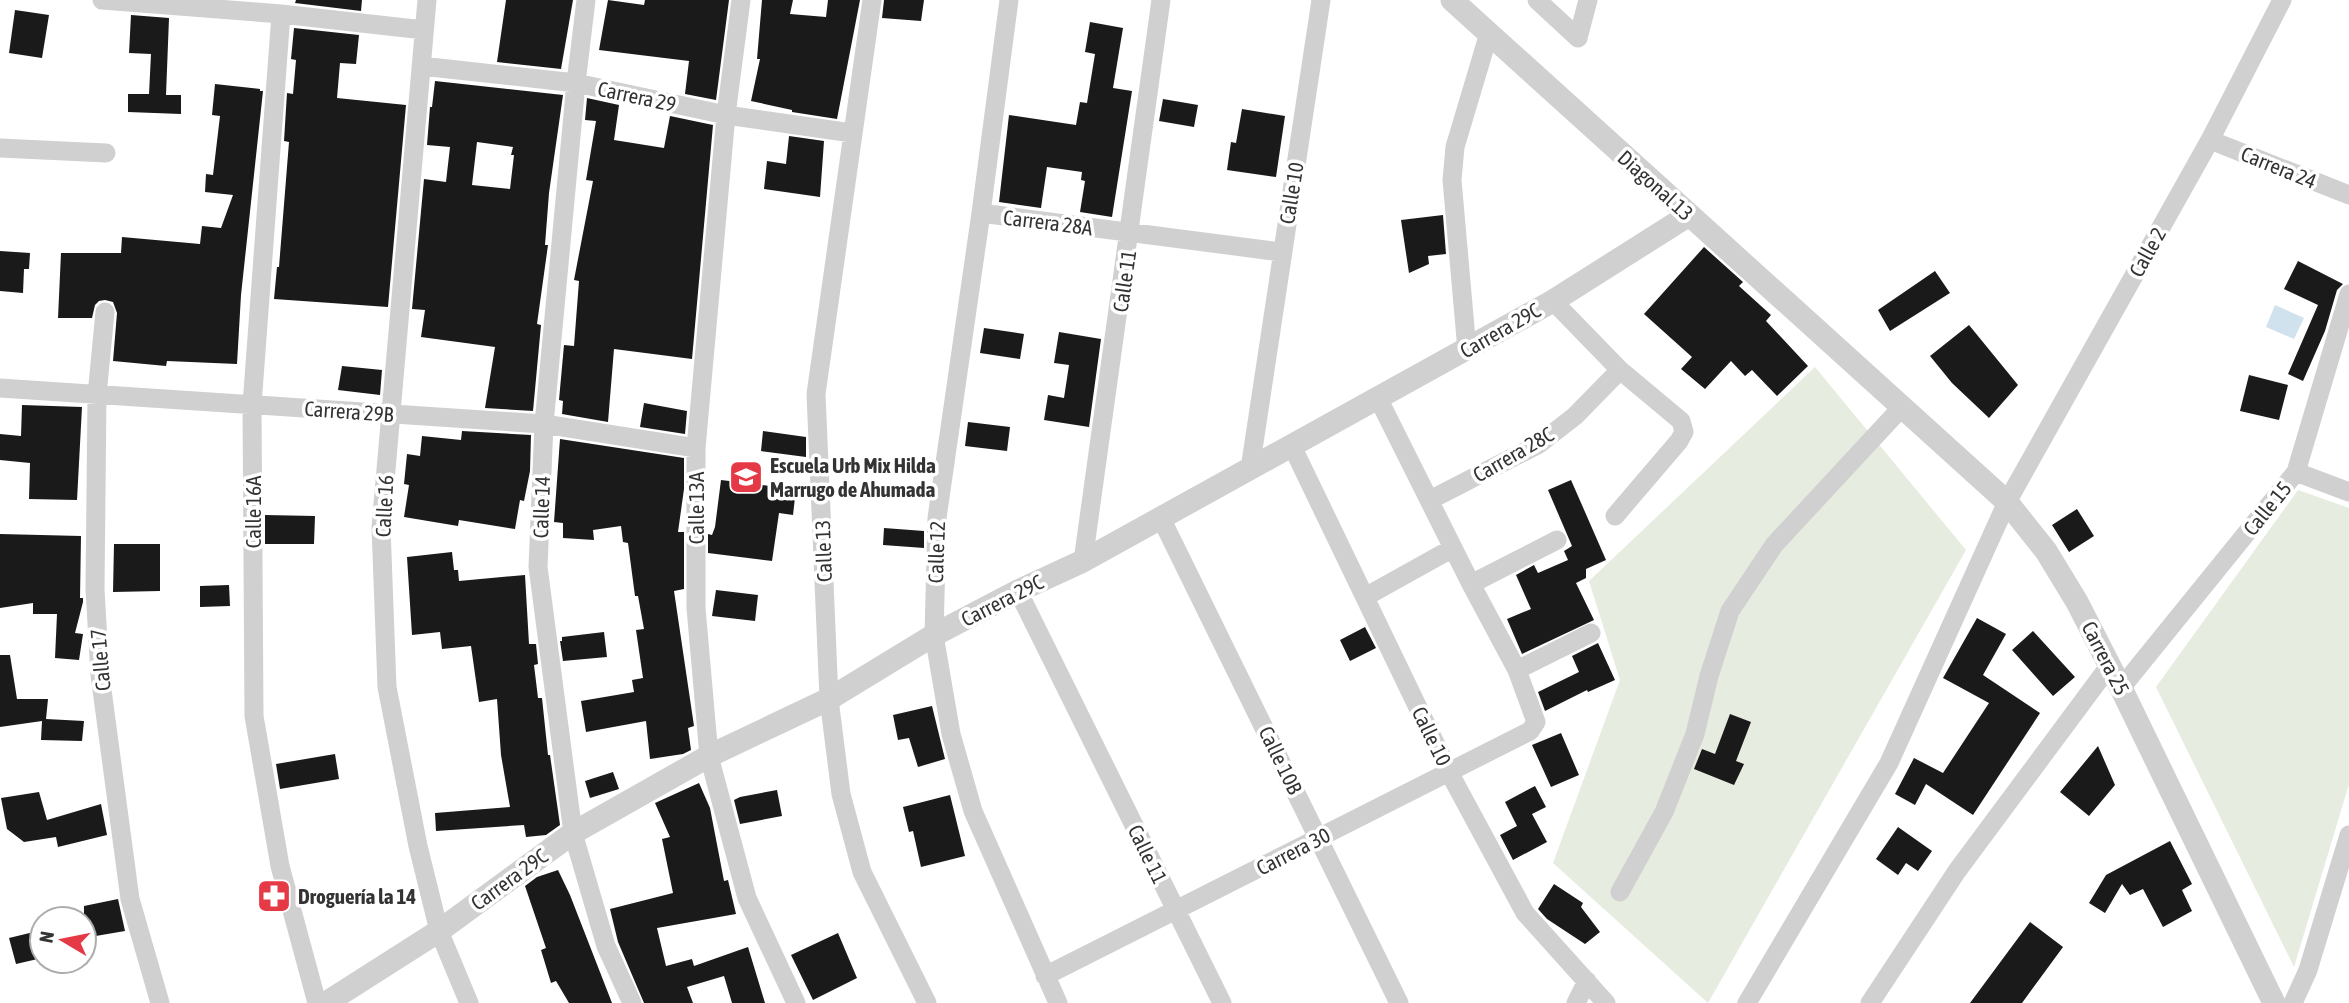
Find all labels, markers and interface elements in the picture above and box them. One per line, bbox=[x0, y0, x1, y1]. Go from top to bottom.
street label: Carrera 29 bbox=[596, 76, 678, 116]
street label: Carrera 24 bbox=[2238, 141, 2320, 193]
street label: Diagonal 13 bbox=[1613, 145, 1699, 225]
street label: Calle 10 bbox=[1274, 160, 1308, 226]
street label: Carrera 28A bbox=[1002, 205, 1095, 239]
street label: Calle 2 bbox=[2124, 223, 2170, 281]
street label: Calle 11 bbox=[1108, 248, 1140, 314]
street label: Carrera 29C bbox=[1456, 297, 1545, 363]
street label: Carrera 29B bbox=[304, 396, 394, 426]
street label: Carrera 28C bbox=[1469, 421, 1558, 487]
place label: Escuela Urb Mix Hilda Marrugo de Ahumada bbox=[770, 453, 936, 501]
school or university icon: Escuela Urb Mix Hilda Marrugo de Ahumada bbox=[727, 458, 765, 496]
street label: Calle 13A bbox=[684, 471, 708, 544]
street label: Calle 16 bbox=[370, 474, 398, 538]
street label: Calle 16A bbox=[241, 475, 265, 548]
street label: Calle 14 bbox=[528, 475, 554, 539]
street label: Calle 15 bbox=[2238, 476, 2296, 540]
street label: Calle 13 bbox=[810, 519, 836, 583]
street label: Calle 12 bbox=[923, 520, 949, 584]
street label: Carrera 29C bbox=[957, 569, 1047, 631]
street label: Carrera 25 bbox=[2077, 617, 2135, 699]
street label: Calle 17 bbox=[85, 628, 115, 692]
street label: Calle 10 bbox=[1408, 703, 1456, 769]
street label: Calle 10B bbox=[1254, 722, 1308, 798]
street label: Calle 11 bbox=[1124, 821, 1172, 887]
street label: Carrera 30 bbox=[1252, 822, 1334, 880]
street label: Carrera 29C bbox=[466, 843, 552, 915]
pharmacy icon: Droguería la 14 bbox=[255, 877, 293, 915]
place label: Droguería la 14 bbox=[298, 884, 416, 908]
north arrow bbox=[28, 905, 98, 975]
text: N bbox=[34, 930, 58, 944]

